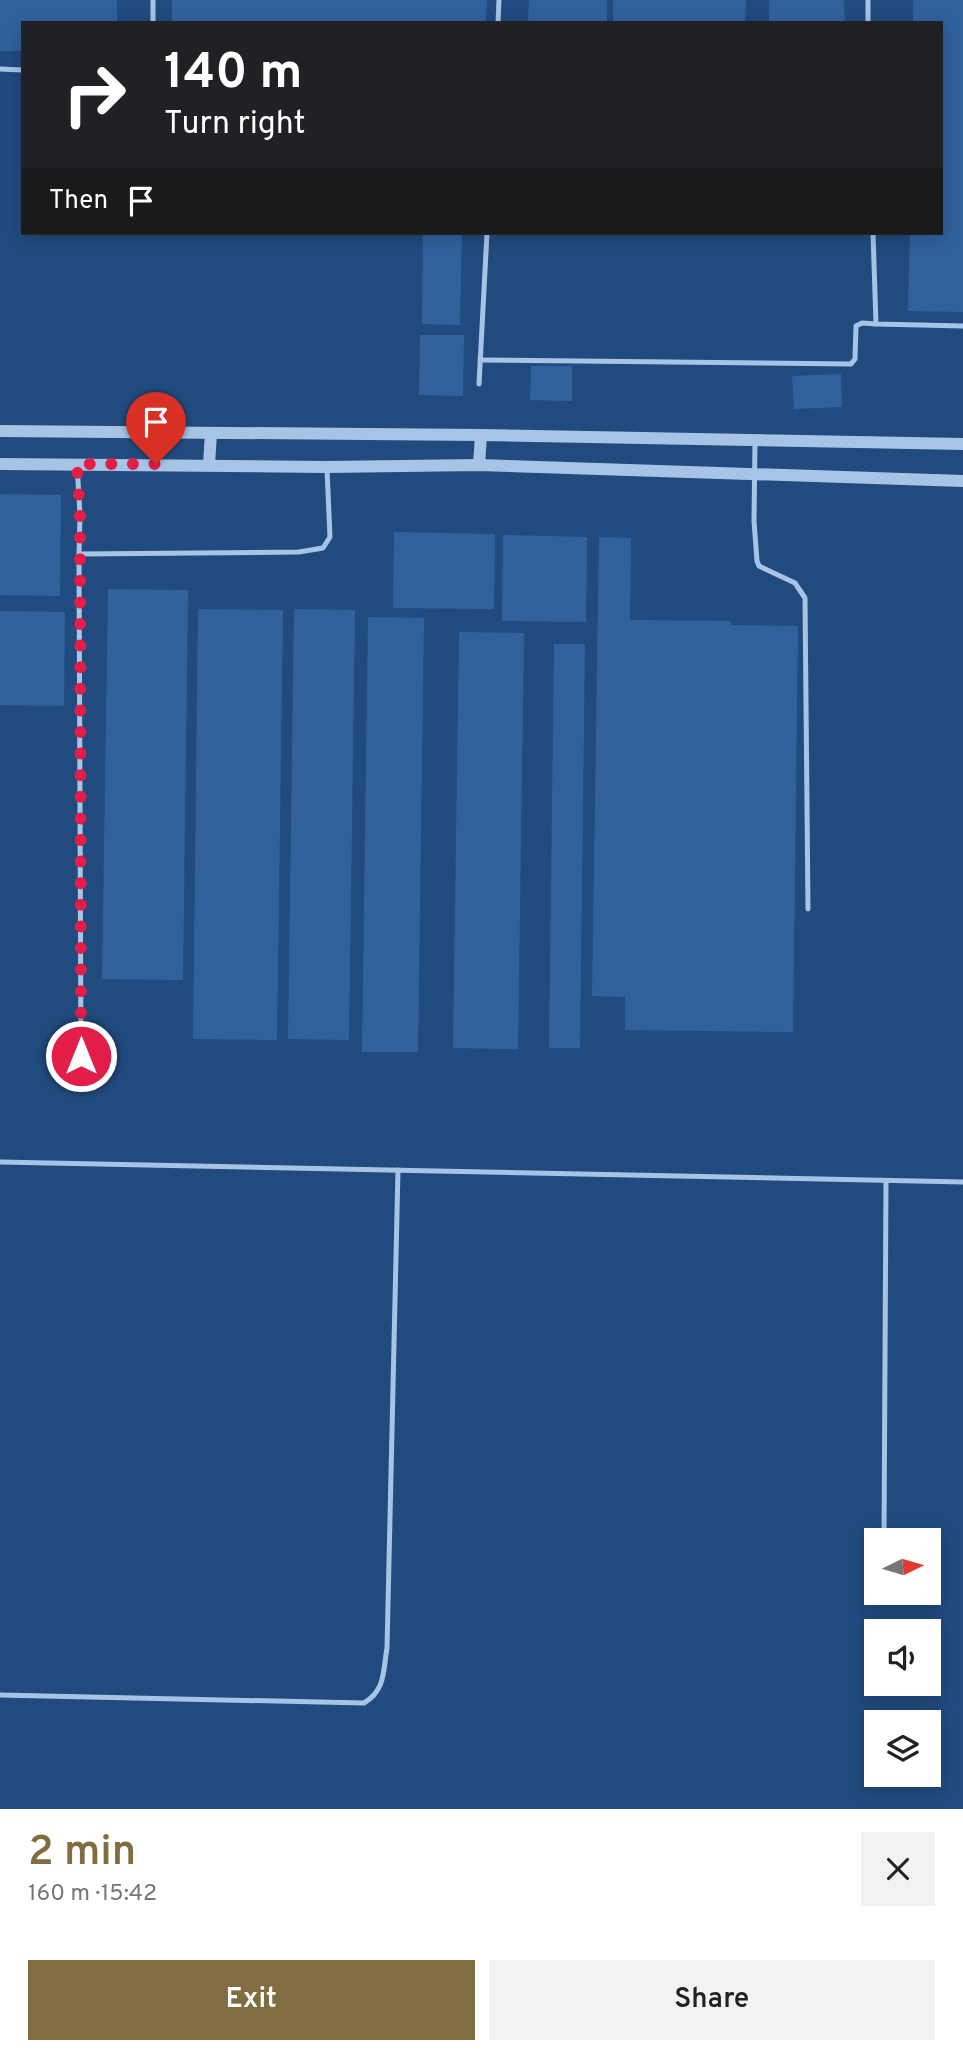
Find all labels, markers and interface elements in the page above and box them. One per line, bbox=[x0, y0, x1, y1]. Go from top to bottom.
text: 140 m bbox=[164, 44, 303, 106]
icon: right bbox=[49, 49, 140, 140]
text: Turn right bbox=[164, 105, 306, 145]
icon: arrive bbox=[122, 182, 160, 220]
text: Then bbox=[49, 185, 108, 218]
pin bbox=[126, 392, 186, 464]
icon: arrive bbox=[137, 403, 175, 441]
position arrow bbox=[44, 1019, 118, 1093]
north arrow bbox=[864, 1528, 942, 1605]
map controls bbox=[864, 1528, 941, 1787]
button: sound bbox=[864, 1619, 941, 1696]
button: layers bbox=[864, 1710, 941, 1787]
text: 2 min bbox=[28, 1827, 136, 1880]
button: close bbox=[861, 1832, 935, 1906]
text: 160 m · 15:42 bbox=[28, 1880, 157, 1909]
button: Exit bbox=[28, 1960, 475, 2040]
button: Share bbox=[489, 1960, 935, 2040]

